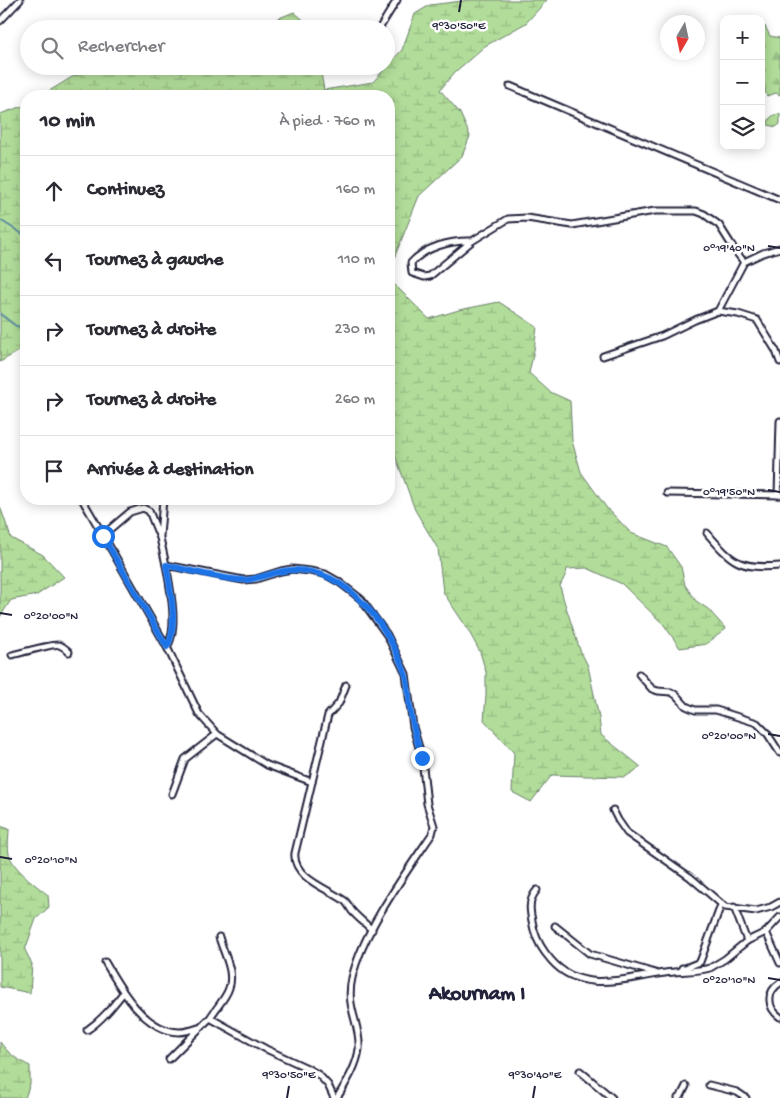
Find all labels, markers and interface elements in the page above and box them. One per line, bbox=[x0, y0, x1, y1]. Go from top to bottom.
north arrow bbox=[660, 15, 705, 60]
map controls bbox=[720, 15, 765, 150]
button: + bbox=[720, 15, 765, 60]
search box bbox=[20, 20, 395, 75]
text: 9°30'50"E bbox=[431, 20, 486, 34]
icon: search bbox=[38, 34, 66, 62]
text: Rechercher bbox=[78, 36, 164, 59]
button: − bbox=[720, 60, 765, 105]
button: layers bbox=[720, 105, 765, 150]
text: 10 min bbox=[40, 110, 95, 135]
text: À pied · 760 m bbox=[280, 113, 375, 132]
icon: ahead bbox=[40, 177, 68, 205]
text: Continuez bbox=[87, 179, 164, 202]
text: 160 m bbox=[336, 181, 375, 200]
text: 0°19'40"N bbox=[703, 242, 755, 256]
icon: left bbox=[40, 247, 68, 275]
text: Tournez à gauche bbox=[87, 249, 223, 272]
text: 110 m bbox=[338, 251, 375, 270]
icon: right bbox=[40, 317, 68, 345]
text: Tournez à droite bbox=[87, 319, 216, 342]
text: 230 m bbox=[335, 321, 375, 340]
icon: right bbox=[40, 387, 68, 415]
text: Tournez à droite bbox=[87, 389, 216, 412]
text: 260 m bbox=[335, 391, 375, 410]
icon: arrive bbox=[40, 457, 68, 485]
text: Arrivée à destination bbox=[87, 459, 253, 482]
text: 0°19'50"N bbox=[703, 486, 755, 500]
route start bbox=[92, 525, 115, 548]
text: 0°20'00"N bbox=[24, 610, 78, 624]
text: 0°20'00"N bbox=[702, 730, 756, 744]
route end bbox=[411, 747, 434, 770]
text: 0°20'10"N bbox=[25, 854, 77, 868]
text: 0°20'10"N bbox=[703, 974, 755, 988]
district label: Akournam I bbox=[428, 983, 525, 1008]
text: 9°30'50"E bbox=[261, 1069, 316, 1083]
text: 9°30'40"E bbox=[508, 1069, 562, 1083]

